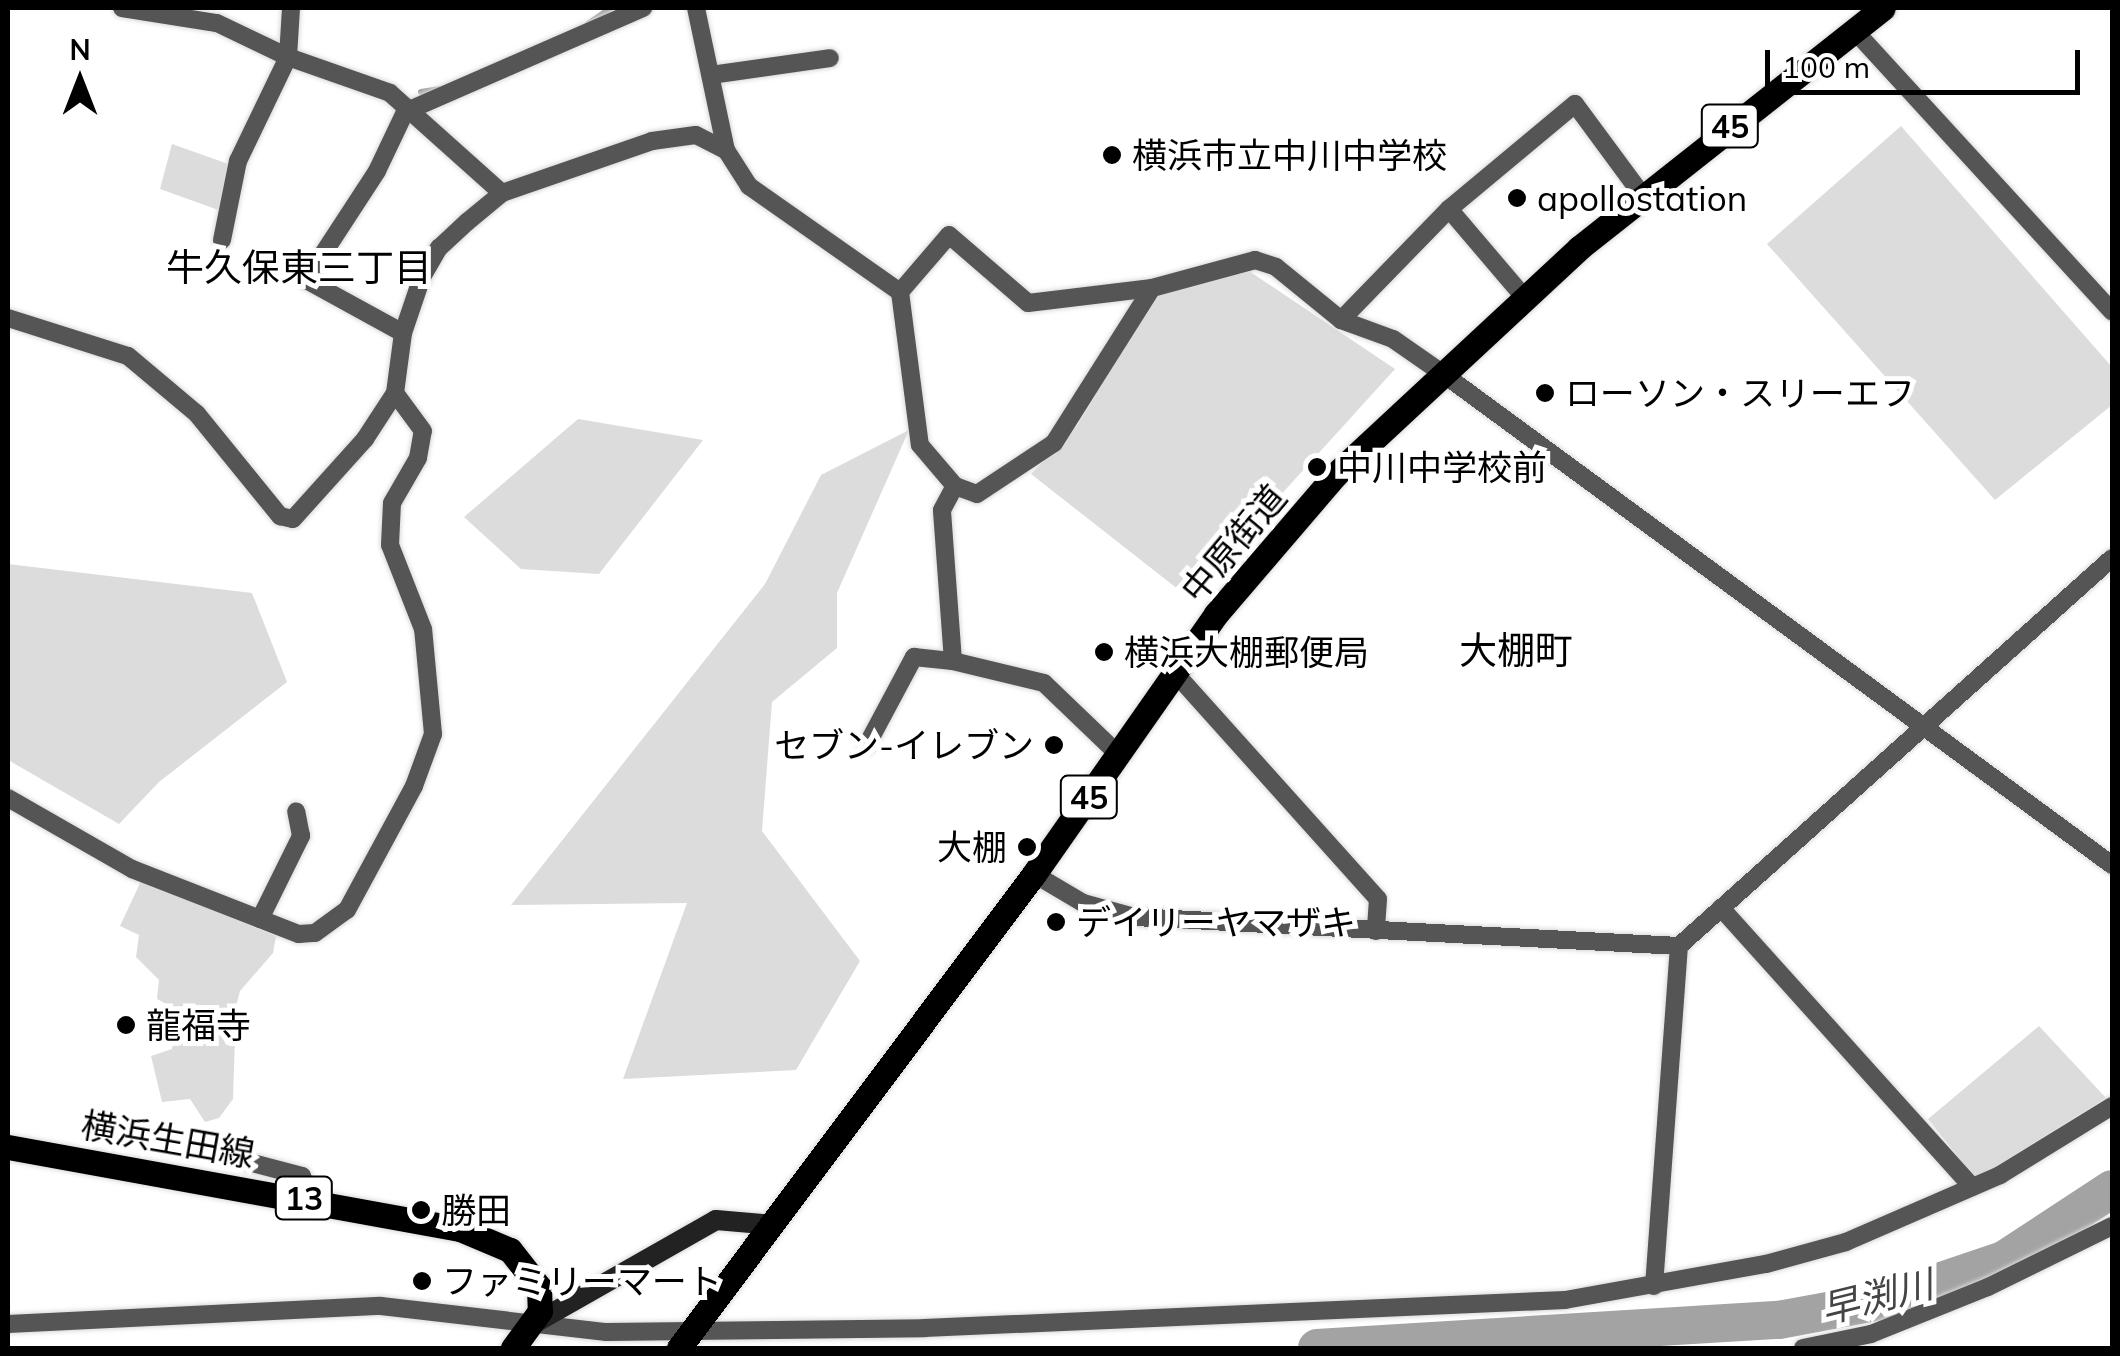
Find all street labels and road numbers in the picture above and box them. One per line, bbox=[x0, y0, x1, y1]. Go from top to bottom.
road number: 45 bbox=[1700, 99, 1760, 153]
street label: 中原街道 bbox=[1172, 476, 1294, 610]
road number: 45 bbox=[1059, 770, 1119, 824]
street label: 横浜生田線 bbox=[78, 1103, 258, 1175]
road number: 13 bbox=[274, 1171, 334, 1225]

